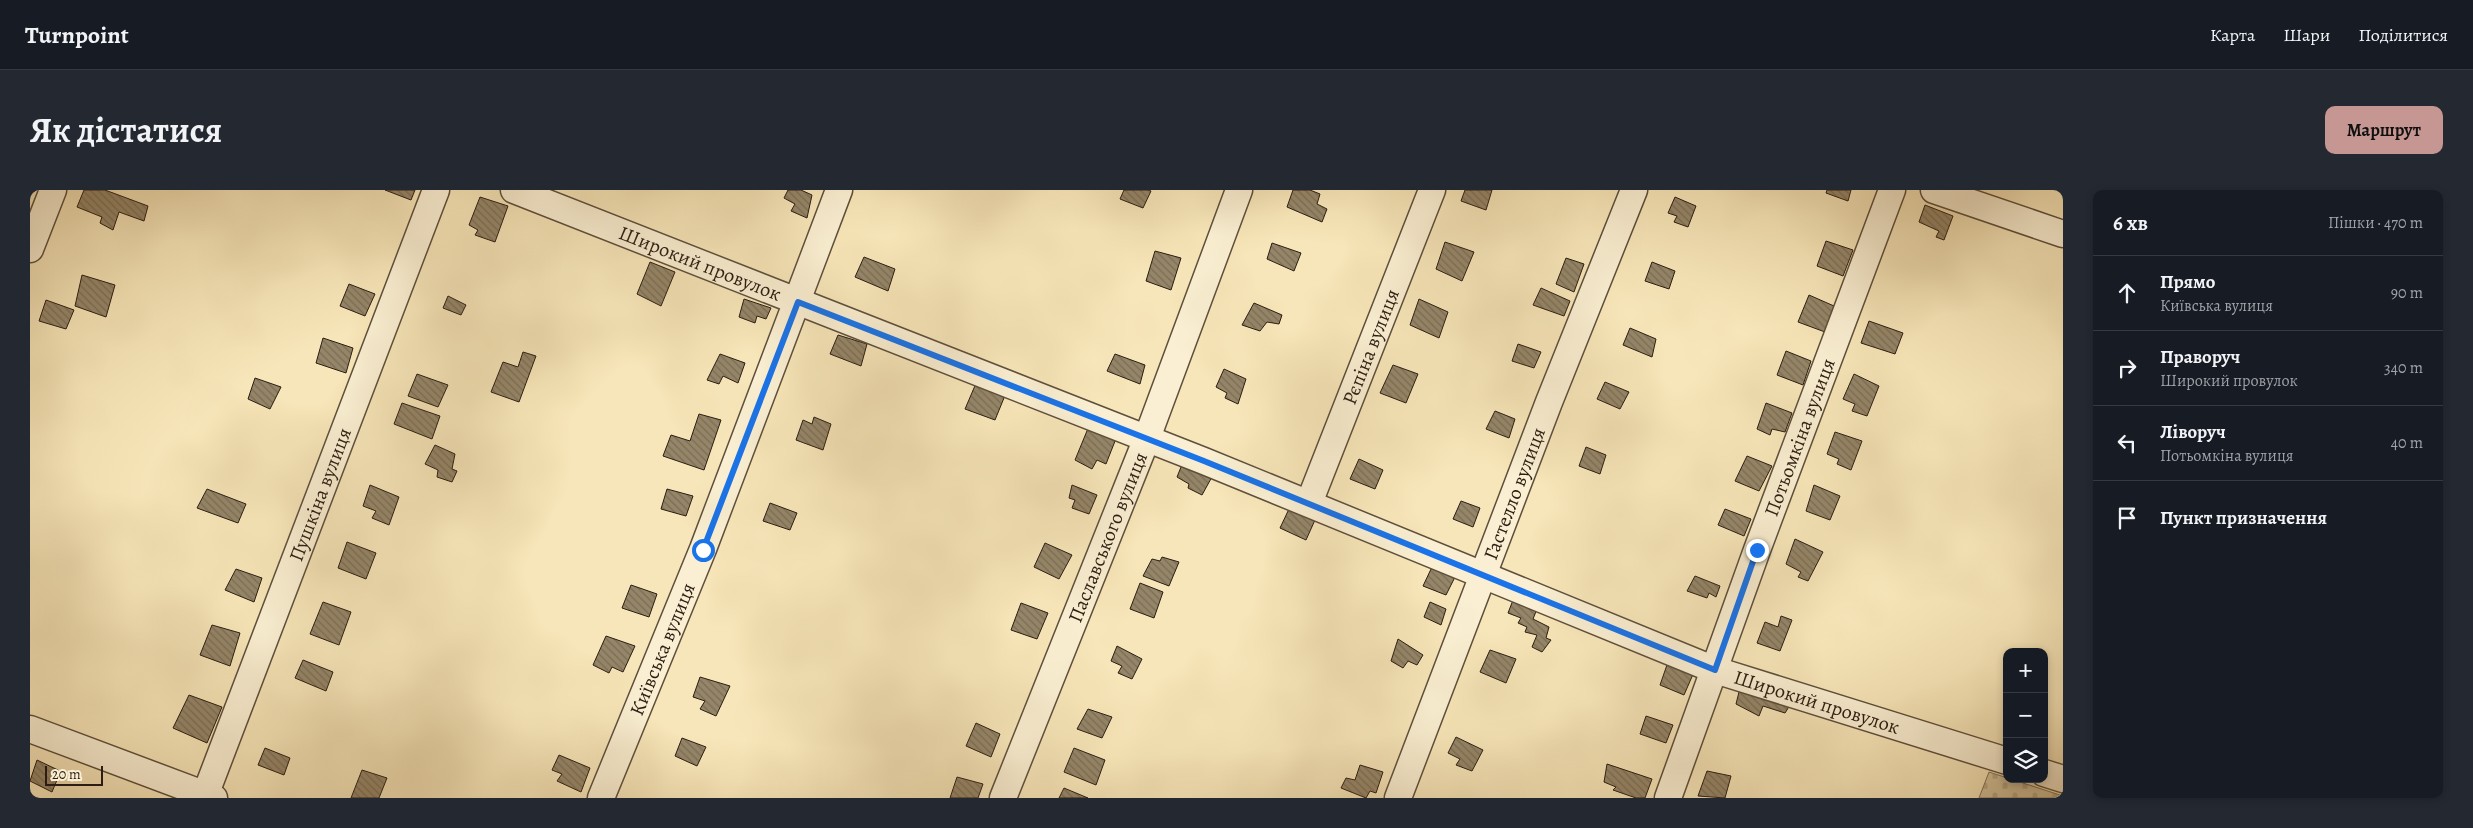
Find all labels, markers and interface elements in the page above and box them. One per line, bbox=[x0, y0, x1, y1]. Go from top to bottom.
text: Turnpoint bbox=[25, 19, 129, 51]
text: Карта bbox=[2210, 23, 2255, 47]
text: Шари bbox=[2283, 23, 2330, 47]
text: Поділитися bbox=[2358, 23, 2448, 47]
text: Як дістатися bbox=[30, 106, 222, 154]
button: Маршрут bbox=[2325, 106, 2443, 154]
text: 6 хв bbox=[2113, 209, 2148, 237]
text: Пішки · 470 m bbox=[2328, 212, 2423, 234]
street label: Широкий провулок bbox=[615, 219, 785, 307]
text: Прямо bbox=[2160, 269, 2215, 295]
icon: ahead bbox=[2113, 279, 2141, 307]
text: 90 m bbox=[2391, 282, 2423, 304]
street label: Рєпіна вулиця bbox=[1336, 285, 1405, 408]
text: Київська вулиця bbox=[2160, 295, 2273, 317]
text: Праворуч bbox=[2160, 344, 2240, 370]
street label: Потьомкіна вулиця bbox=[1757, 354, 1841, 520]
icon: right bbox=[2113, 354, 2141, 382]
text: 340 m bbox=[2384, 357, 2423, 379]
text: Широкий провулок bbox=[2160, 370, 2298, 392]
text: Ліворуч bbox=[2160, 419, 2226, 445]
street label: Гастелло вулиця bbox=[1477, 423, 1552, 563]
street label: Пушкіна вулиця bbox=[282, 424, 358, 565]
icon: left bbox=[2113, 429, 2141, 457]
text: 40 m bbox=[2391, 432, 2423, 454]
text: Потьомкіна вулиця bbox=[2160, 445, 2294, 467]
street label: Паславського вулиця bbox=[1061, 448, 1154, 626]
icon: arrive bbox=[2113, 504, 2141, 532]
text: Пункт призначення bbox=[2160, 505, 2327, 531]
route start bbox=[692, 539, 715, 562]
route end bbox=[1746, 539, 1769, 562]
street label: Київська вулиця bbox=[623, 579, 701, 720]
map controls bbox=[2003, 648, 2048, 783]
button: + bbox=[2003, 648, 2048, 693]
street label: Широкий провулок bbox=[1730, 663, 1903, 740]
button: − bbox=[2003, 693, 2048, 738]
button: layers bbox=[2003, 738, 2048, 783]
scale bar bbox=[45, 763, 102, 786]
text: 20 m bbox=[52, 765, 81, 784]

